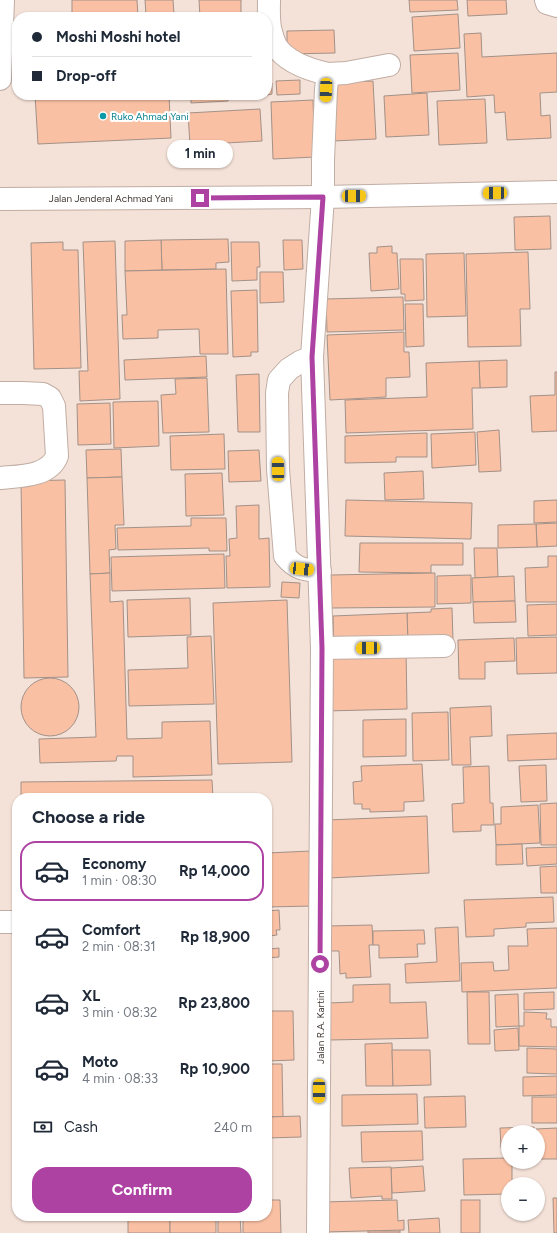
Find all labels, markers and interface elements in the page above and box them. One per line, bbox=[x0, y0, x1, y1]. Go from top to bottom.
text: Moshi Moshi hotel bbox=[56, 28, 180, 46]
text: Drop-off bbox=[56, 67, 117, 85]
car bbox=[320, 78, 332, 102]
place label: Ruko Ahmad Yani bbox=[111, 110, 189, 123]
marker: Ruko Ahmad Yani bbox=[98, 111, 108, 121]
callout: 1 min bbox=[167, 140, 233, 168]
text: 1 min bbox=[185, 146, 215, 161]
car bbox=[483, 187, 507, 199]
route end bbox=[191, 189, 209, 207]
car bbox=[342, 190, 366, 202]
street label: Jalan Jenderal Achmad Yani bbox=[49, 192, 173, 205]
car bbox=[272, 457, 284, 481]
car bbox=[289, 562, 315, 576]
car bbox=[356, 642, 380, 654]
text: Choose a ride bbox=[32, 806, 145, 828]
icon: car bbox=[34, 853, 70, 889]
text: Economy bbox=[82, 855, 147, 873]
text: Rp 14,000 bbox=[179, 862, 250, 880]
text: 1 min · 08:30 bbox=[82, 873, 157, 888]
icon: car bbox=[34, 919, 70, 955]
text: Comfort bbox=[82, 921, 141, 939]
text: Rp 18,900 bbox=[180, 928, 250, 946]
text: 2 min · 08:31 bbox=[82, 939, 156, 954]
route start bbox=[311, 955, 329, 973]
icon: car bbox=[34, 985, 70, 1021]
text: XL bbox=[82, 987, 100, 1005]
street label: Jalan R.A. Kartini bbox=[314, 990, 327, 1064]
text: Rp 23,800 bbox=[178, 994, 250, 1012]
text: 3 min · 08:32 bbox=[82, 1005, 157, 1020]
icon: car bbox=[34, 1051, 70, 1087]
text: Moto bbox=[82, 1053, 118, 1071]
text: Rp 10,900 bbox=[180, 1060, 250, 1078]
text: 4 min · 08:33 bbox=[82, 1071, 158, 1086]
car bbox=[313, 1079, 325, 1103]
icon: cash bbox=[32, 1116, 54, 1138]
text: Cash bbox=[64, 1118, 98, 1136]
text: 240 m bbox=[214, 1120, 252, 1135]
map controls bbox=[501, 1125, 545, 1221]
button: + bbox=[501, 1125, 545, 1169]
button: Confirm bbox=[32, 1167, 252, 1213]
button: − bbox=[501, 1177, 545, 1221]

